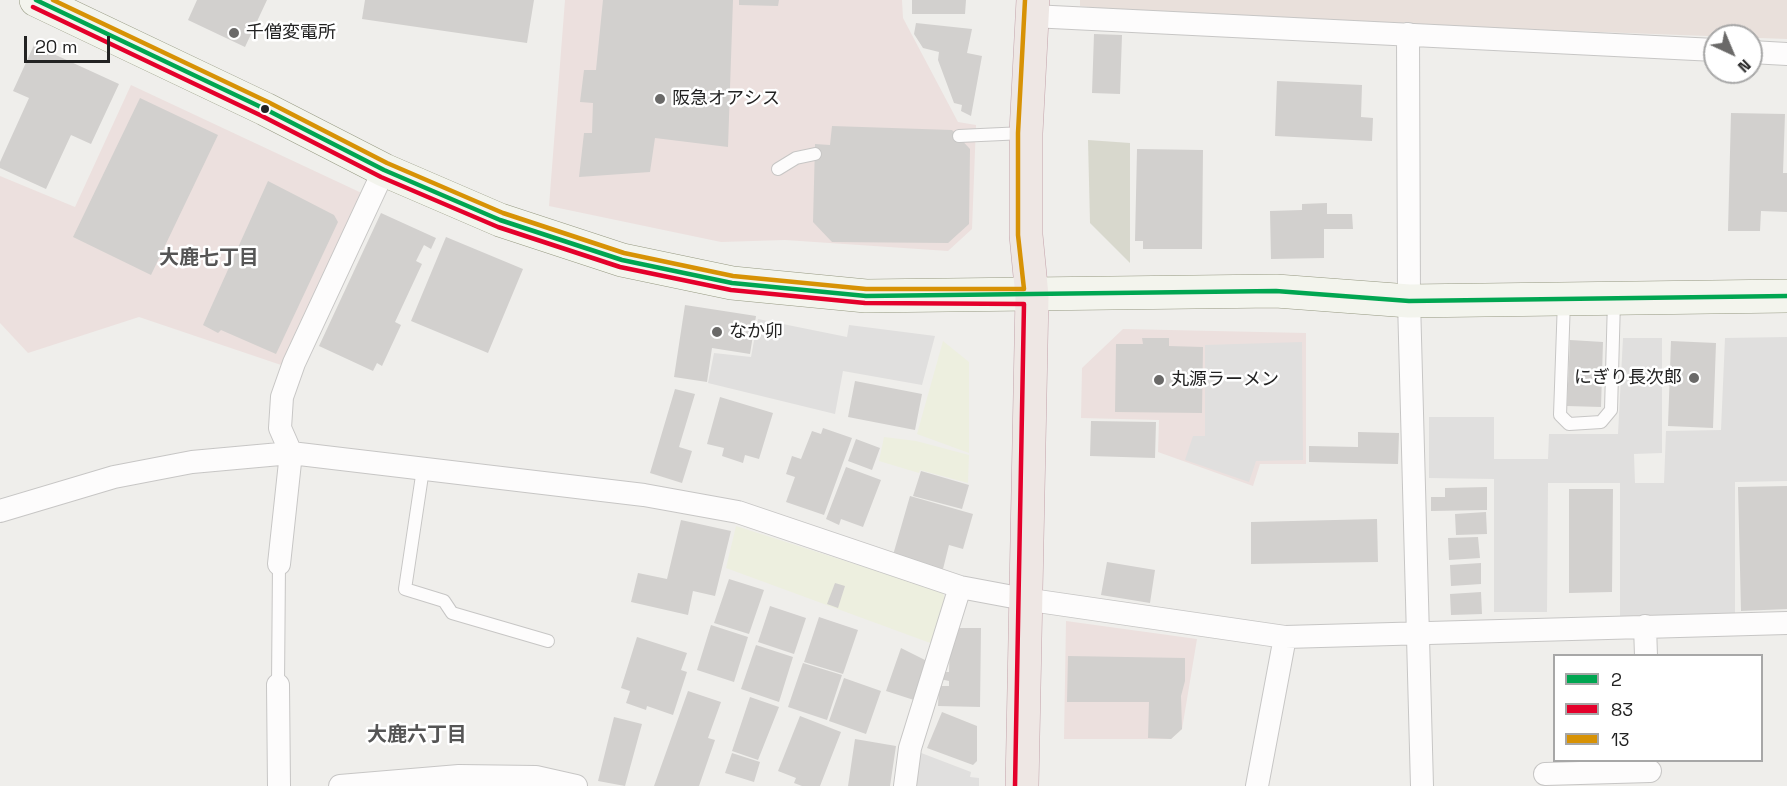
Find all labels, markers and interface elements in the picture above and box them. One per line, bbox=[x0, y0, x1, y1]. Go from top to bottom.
place label: 千僧変電所 bbox=[246, 22, 336, 44]
scale bar bbox=[27, 24, 112, 62]
north arrow bbox=[1703, 24, 1763, 84]
marker: 千僧変電所 bbox=[227, 26, 241, 40]
text: 20 m bbox=[35, 35, 78, 58]
text: N bbox=[1733, 55, 1756, 77]
place label: 阪急オアシス bbox=[672, 88, 780, 110]
marker: 阪急オアシス bbox=[653, 92, 667, 106]
unlabelled marker bbox=[259, 103, 271, 115]
district label: 大鹿七丁目 bbox=[159, 247, 259, 271]
place label: なか卯 bbox=[729, 321, 783, 343]
marker: なか卯 bbox=[710, 325, 724, 339]
place label: にぎり長次郎 bbox=[1574, 367, 1682, 389]
place label: 丸源ラーメン bbox=[1171, 369, 1279, 391]
marker: にぎり長次郎 bbox=[1687, 371, 1701, 385]
marker: 丸源ラーメン bbox=[1152, 373, 1166, 387]
legend bbox=[1553, 654, 1763, 762]
text: 2 bbox=[1611, 668, 1622, 691]
text: 83 bbox=[1611, 698, 1633, 721]
district label: 大鹿六丁目 bbox=[367, 724, 467, 748]
text: 13 bbox=[1611, 728, 1629, 751]

